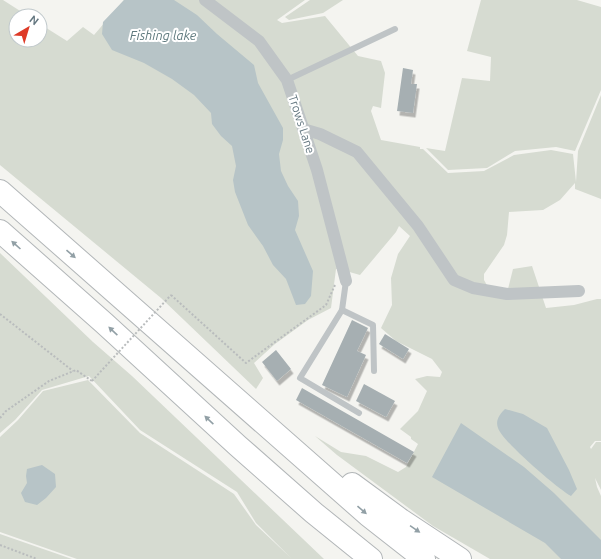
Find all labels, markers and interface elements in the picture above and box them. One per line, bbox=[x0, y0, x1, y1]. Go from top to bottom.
north arrow bbox=[8, 8, 48, 48]
text: N bbox=[27, 13, 41, 27]
water label: Fishing lake bbox=[130, 28, 197, 42]
street label: Trows Lane bbox=[286, 93, 318, 155]
one-way arrow bbox=[11, 241, 21, 250]
one-way arrow bbox=[66, 249, 76, 258]
one-way arrow bbox=[108, 327, 119, 336]
one-way arrow bbox=[204, 415, 214, 424]
one-way arrow bbox=[357, 505, 367, 514]
one-way arrow bbox=[409, 525, 420, 533]

